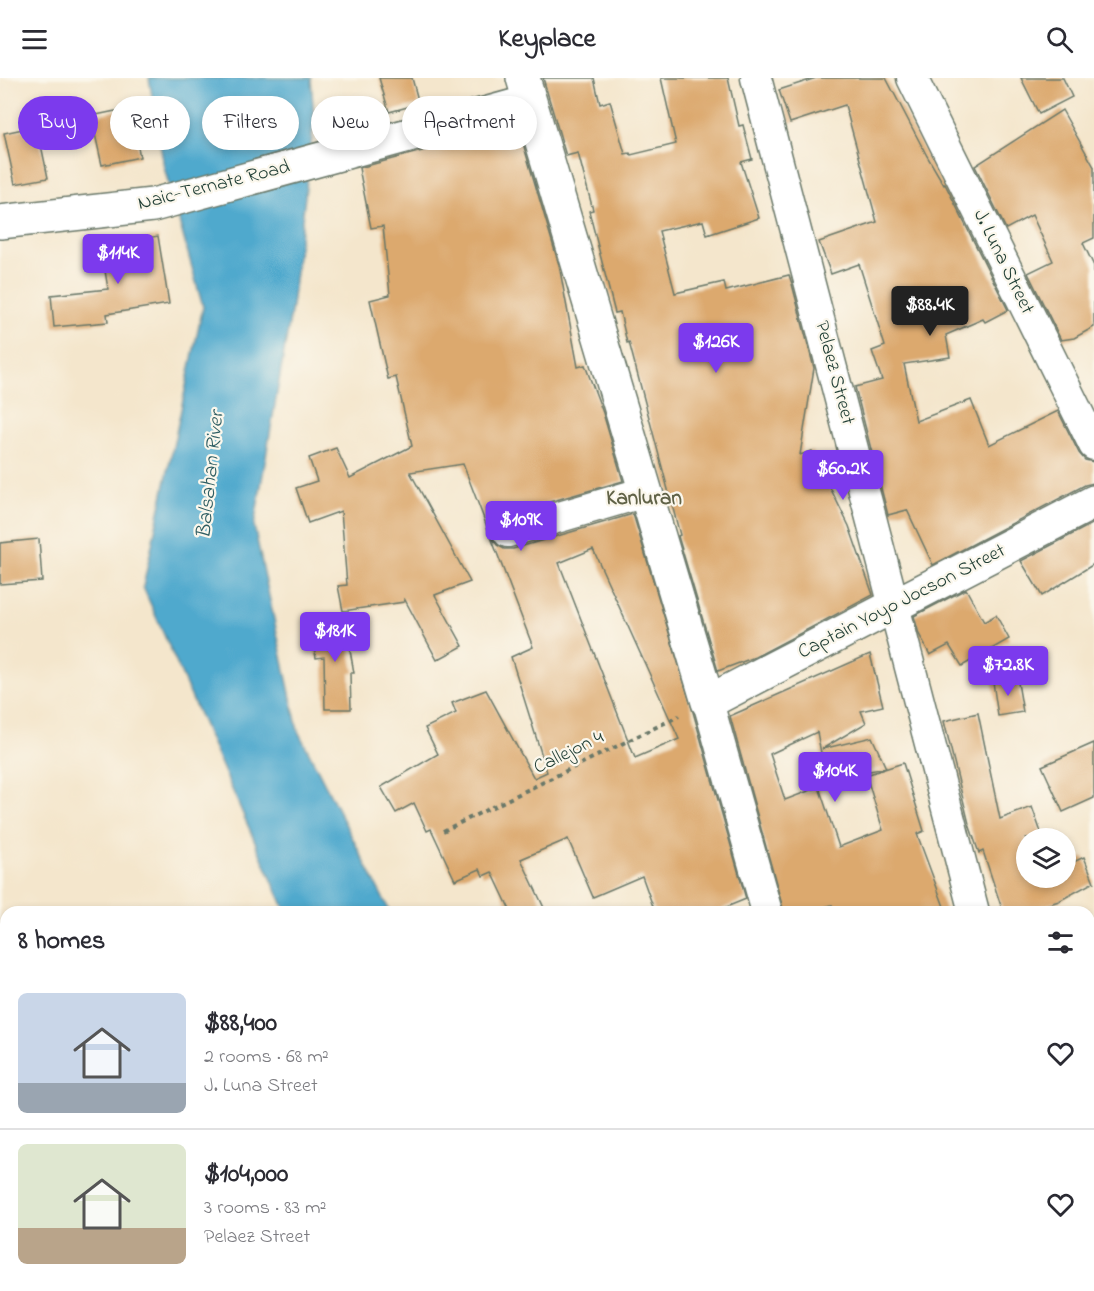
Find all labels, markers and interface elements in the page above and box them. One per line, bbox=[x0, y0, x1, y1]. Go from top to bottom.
text: Keyplace bbox=[498, 20, 596, 59]
icon: menu bbox=[18, 23, 51, 56]
icon: search bbox=[1043, 23, 1076, 56]
chip: Buy bbox=[18, 96, 98, 150]
chip: Rent bbox=[110, 96, 190, 150]
chip: Filters bbox=[202, 96, 299, 150]
chip: New bbox=[311, 96, 390, 150]
chip: Apartment bbox=[402, 96, 537, 150]
street label: Naic-Ternate Road bbox=[135, 153, 293, 219]
street label: J. Luna Street bbox=[965, 205, 1041, 320]
pin: $114K bbox=[76, 234, 160, 285]
text: $114K bbox=[97, 239, 139, 268]
pin: $88.4K bbox=[881, 286, 979, 337]
text: $88.4K bbox=[905, 291, 955, 320]
street label: Pelaez Street bbox=[806, 318, 862, 428]
pin: $126K bbox=[674, 323, 758, 374]
text: $126K bbox=[693, 328, 739, 357]
water label: Balsahan River bbox=[189, 407, 233, 540]
pin: $60.2K bbox=[794, 450, 892, 501]
text: $60.2K bbox=[816, 455, 870, 484]
district label: Kanluran bbox=[606, 484, 682, 514]
pin: $109K bbox=[479, 501, 563, 552]
text: $109K bbox=[500, 506, 542, 535]
street label: Captain Yoyo Jocson Street bbox=[793, 537, 1011, 667]
pin: $181K bbox=[293, 612, 377, 663]
text: $181K bbox=[314, 617, 356, 646]
pin: $72.8K bbox=[959, 646, 1057, 697]
text: $72.8K bbox=[982, 651, 1034, 680]
street label: Callejon 4 bbox=[529, 724, 609, 782]
pin: $104K bbox=[793, 752, 877, 803]
text: $104K bbox=[812, 757, 858, 786]
map controls bbox=[1016, 828, 1076, 888]
button: layers bbox=[1016, 828, 1076, 888]
text: 8 homes bbox=[18, 923, 105, 961]
icon: filters bbox=[1044, 926, 1077, 959]
text: $88,400 bbox=[204, 1005, 277, 1043]
icon: home bbox=[66, 1017, 138, 1089]
icon: heart bbox=[1044, 1037, 1077, 1070]
text: 2 rooms · 68 m² bbox=[204, 1043, 329, 1072]
text: J. Luna Street bbox=[204, 1072, 318, 1101]
text: $104,000 bbox=[204, 1156, 288, 1194]
icon: home bbox=[66, 1168, 138, 1240]
icon: heart bbox=[1044, 1188, 1077, 1221]
text: 3 rooms · 83 m² bbox=[204, 1194, 326, 1223]
text: Pelaez Street bbox=[204, 1223, 310, 1252]

